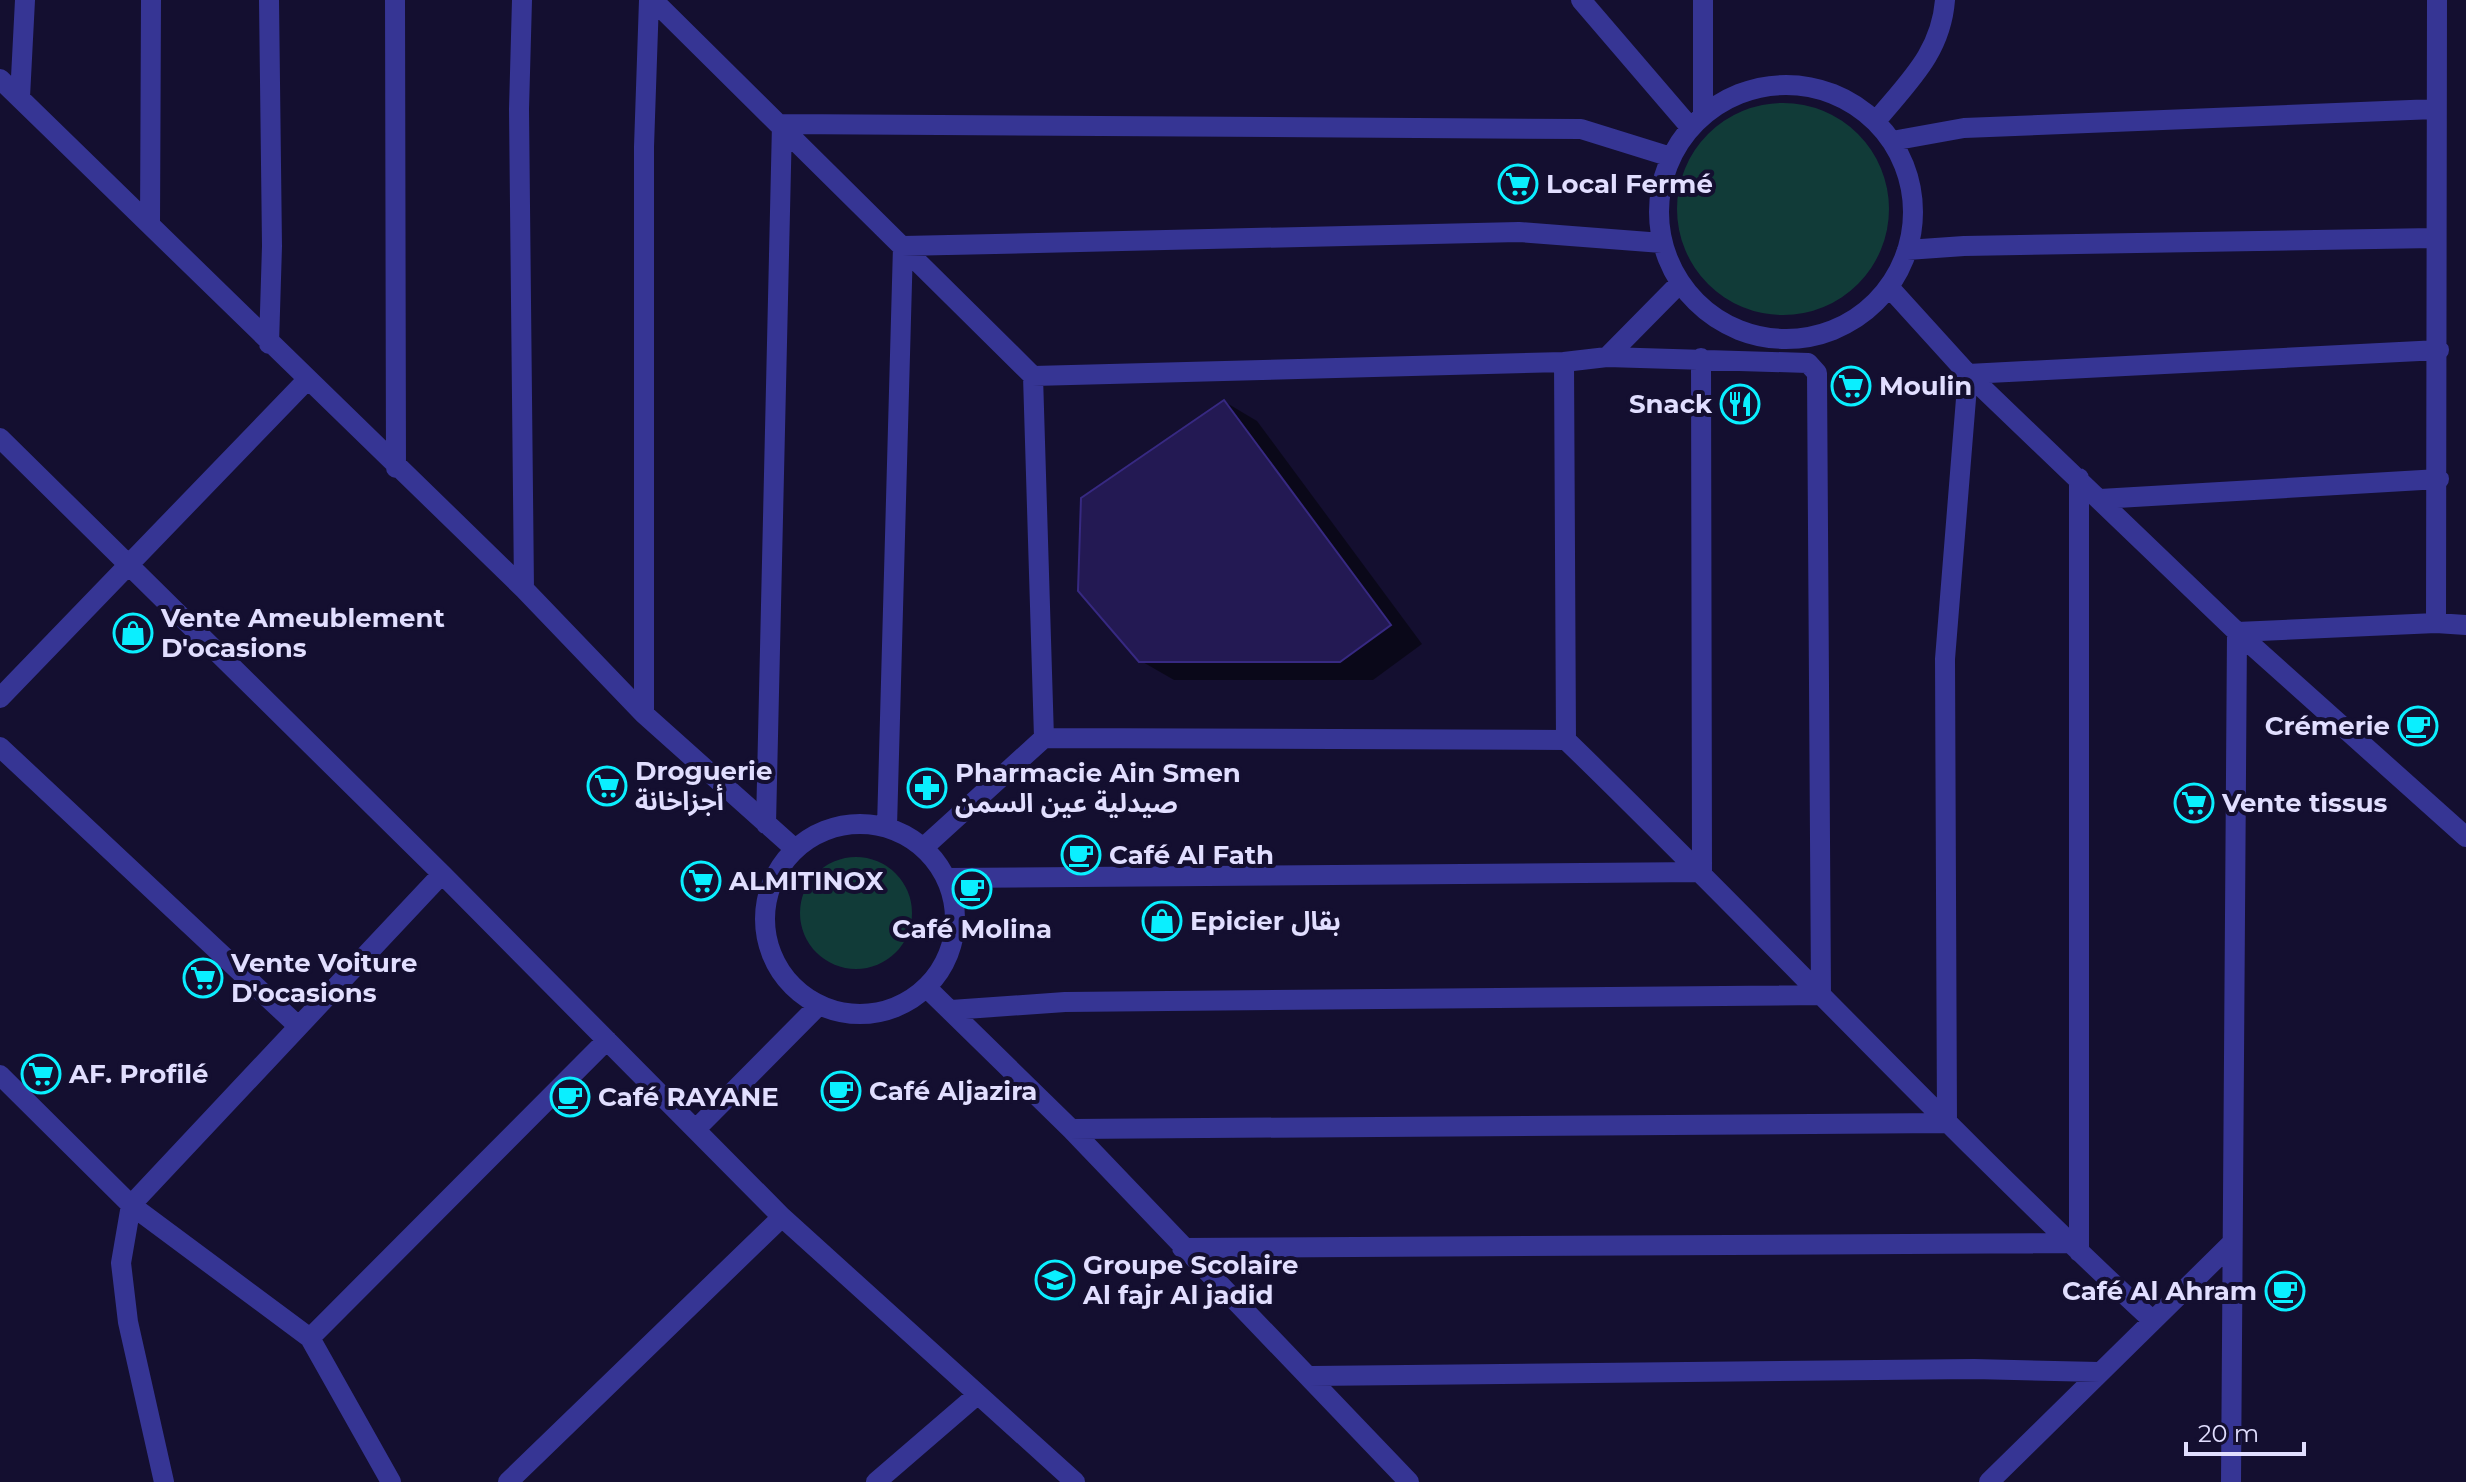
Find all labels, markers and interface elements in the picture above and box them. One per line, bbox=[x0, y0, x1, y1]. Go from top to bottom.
supermarket icon: Local Fermé bbox=[1497, 163, 1539, 205]
place label: Local Fermé bbox=[1546, 168, 1713, 200]
supermarket icon: Moulin bbox=[1830, 365, 1872, 407]
place label: Moulin bbox=[1879, 370, 1972, 402]
restaurant icon: Snack bbox=[1719, 383, 1761, 425]
place label: Snack bbox=[1629, 388, 1713, 420]
place label: Vente Ameublement D'ocasions bbox=[160, 602, 445, 664]
shop icon: Vente Ameublement D'ocasions bbox=[112, 612, 154, 654]
cafe icon: Crémerie bbox=[2397, 705, 2439, 747]
place label: Crémerie bbox=[2265, 710, 2390, 742]
place label: Droguerie أجزاخانة bbox=[635, 755, 772, 817]
place label: Pharmacie Ain Smen صيدلية عين السمن bbox=[955, 757, 1241, 819]
supermarket icon: Droguerie أجزاخانة bbox=[586, 765, 628, 807]
pharmacy icon: Pharmacie Ain Smen صيدلية عين السمن bbox=[906, 767, 948, 809]
supermarket icon: Vente tissus bbox=[2173, 782, 2215, 824]
place label: Vente tissus bbox=[2221, 787, 2388, 819]
cafe icon: Café Al Fath bbox=[1060, 834, 1102, 876]
place label: Café Al Fath bbox=[1109, 839, 1274, 871]
supermarket icon: ALMITINOX bbox=[680, 860, 722, 902]
place label: ALMITINOX bbox=[728, 865, 884, 897]
cafe icon: Café Molina bbox=[951, 868, 993, 910]
shop icon: Epicier بقال bbox=[1141, 900, 1183, 942]
place label: Epicier بقال bbox=[1190, 905, 1341, 937]
place label: Café Molina bbox=[892, 913, 1052, 945]
place label: Vente Voiture D'ocasions bbox=[230, 947, 417, 1009]
supermarket icon: Vente Voiture D'ocasions bbox=[182, 957, 224, 999]
supermarket icon: AF. Profilé bbox=[20, 1053, 62, 1095]
place label: AF. Profilé bbox=[68, 1058, 208, 1090]
cafe icon: Café Aljazira bbox=[820, 1070, 862, 1112]
place label: Café Aljazira bbox=[869, 1075, 1037, 1107]
cafe icon: Café RAYANE bbox=[549, 1076, 591, 1118]
place label: Café RAYANE bbox=[598, 1081, 779, 1113]
place label: Groupe Scolaire Al fajr Al jadid bbox=[1082, 1249, 1299, 1311]
school or university icon: Groupe Scolaire Al fajr Al jadid bbox=[1034, 1259, 1076, 1301]
cafe icon: Café Al Ahram bbox=[2264, 1270, 2306, 1312]
place label: Café Al Ahram bbox=[2062, 1275, 2257, 1307]
scale bar bbox=[2186, 1406, 2304, 1456]
text: 20 m bbox=[2198, 1419, 2259, 1448]

